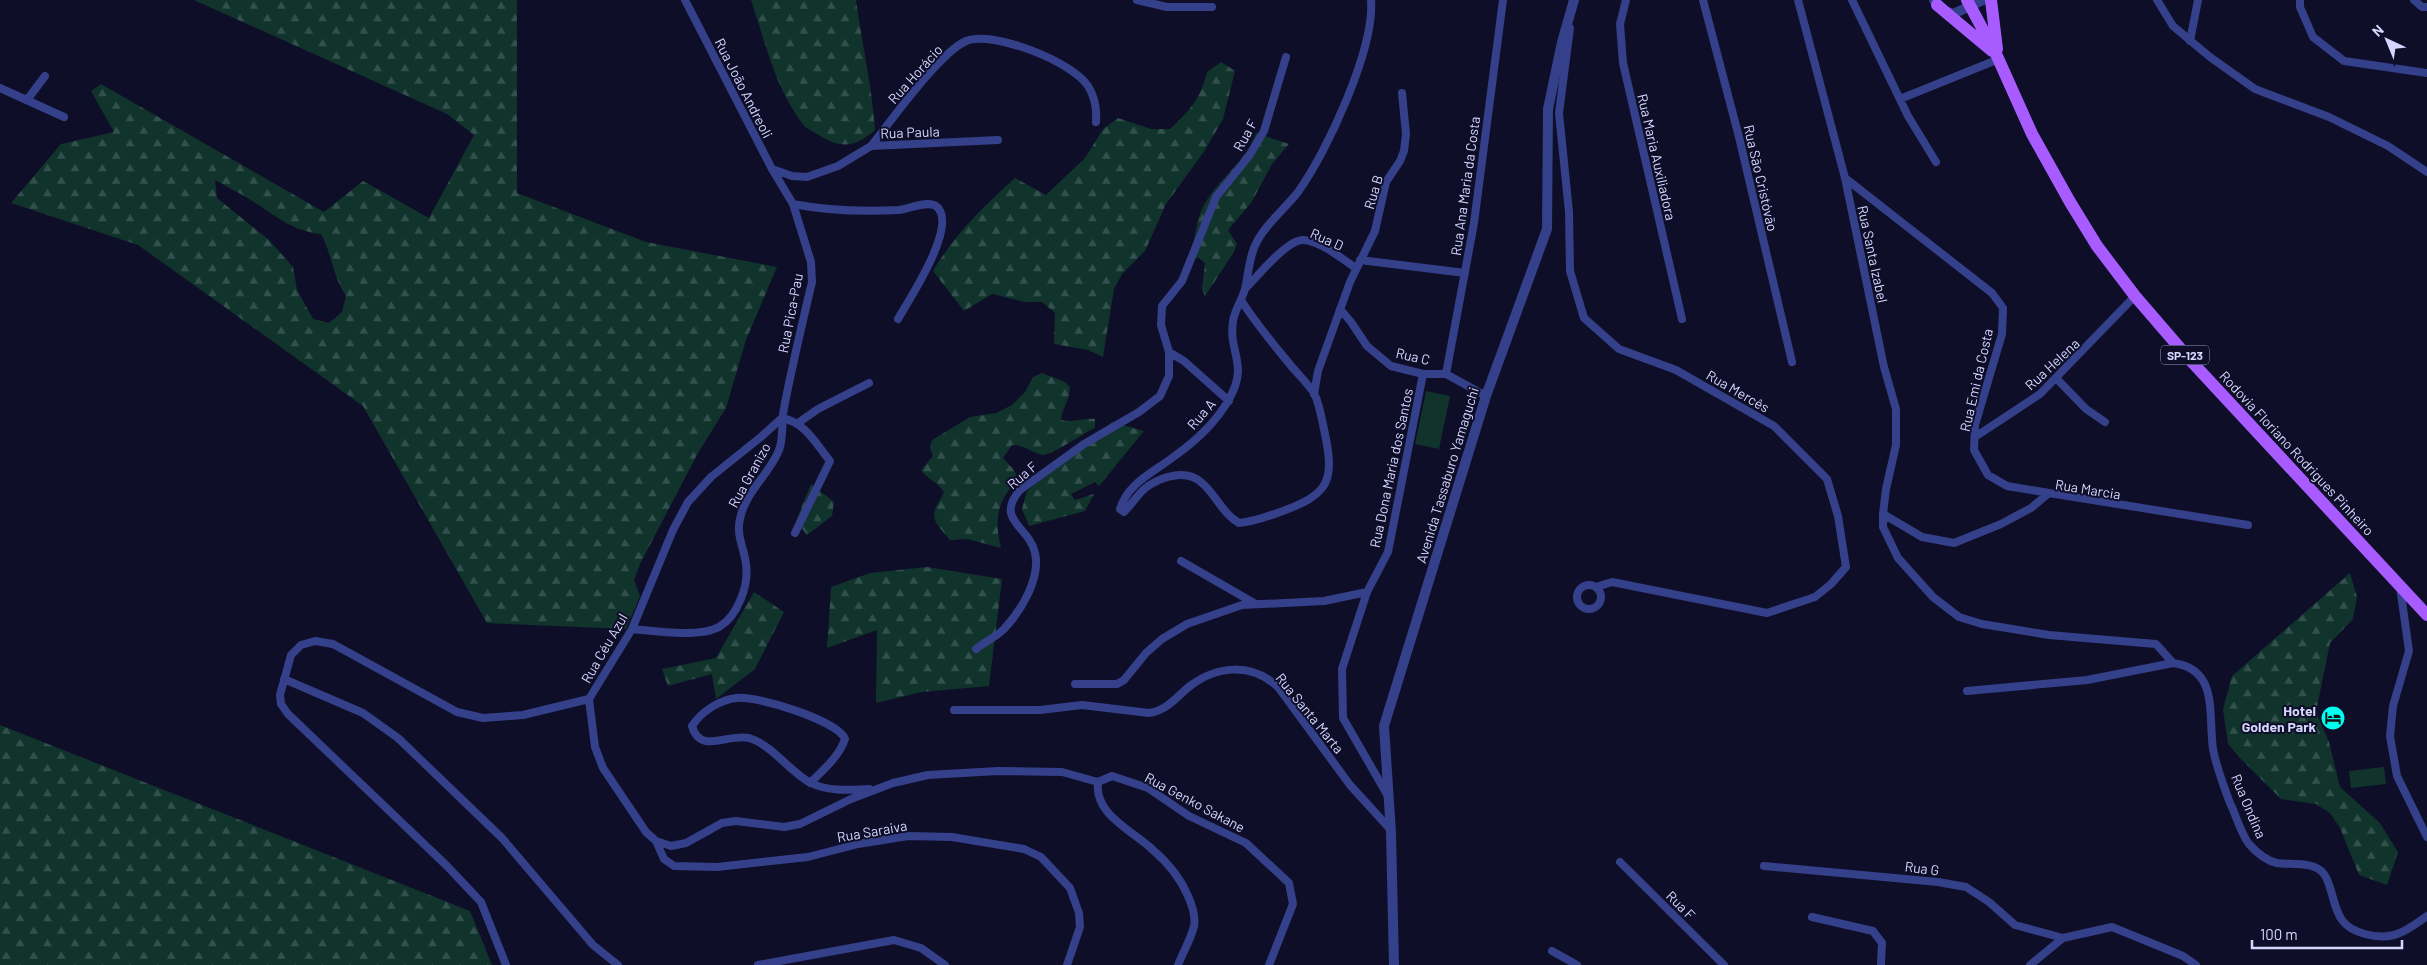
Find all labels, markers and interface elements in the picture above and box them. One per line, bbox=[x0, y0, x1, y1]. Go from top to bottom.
north arrow bbox=[2362, 15, 2412, 65]
text: N bbox=[2368, 21, 2387, 40]
street label: Rua João Andreoli bbox=[712, 35, 776, 141]
street label: Rua Horácio bbox=[884, 41, 946, 107]
street label: Rua Maria Auxiliadora bbox=[1634, 92, 1680, 222]
street label: Rua Ana Maria da Costa bbox=[1447, 115, 1483, 257]
street label: Rua F bbox=[1229, 116, 1261, 154]
street label: Rua Paula bbox=[880, 122, 940, 142]
street label: Rua São Cristóvão bbox=[1740, 123, 1782, 233]
street label: Rua B bbox=[1360, 173, 1386, 211]
street label: Rua Santa Izabel bbox=[1854, 204, 1892, 304]
street label: Rua D bbox=[1308, 224, 1346, 254]
street label: Rua Pica-Pau bbox=[774, 272, 806, 354]
street label: Rua Emi da Costa bbox=[1956, 327, 1996, 433]
street label: Rua Helena bbox=[2021, 335, 2083, 393]
street label: Rua C bbox=[1394, 344, 1432, 368]
road number: SP-123 bbox=[2161, 346, 2209, 364]
street label: Rua Mercês bbox=[1704, 366, 1773, 416]
street label: Rodovia Floriano Rodrigues Pinheiro bbox=[2216, 367, 2378, 539]
street label: Avenida Tassaburo Yamaguchi bbox=[1412, 385, 1482, 565]
street label: Rua Dona Maria dos Santos bbox=[1366, 387, 1416, 549]
street label: Rua A bbox=[1183, 395, 1219, 433]
street label: Rua Granizo bbox=[724, 439, 774, 511]
street label: Rua F bbox=[1004, 458, 1041, 492]
street label: Rua Marcia bbox=[2054, 475, 2122, 503]
street label: Rua Céu Azul bbox=[577, 610, 631, 686]
street label: Rua Santa Marta bbox=[1272, 669, 1348, 757]
place label: Hotel Golden Park bbox=[2242, 702, 2317, 735]
hotel icon: Hotel Golden Park bbox=[2320, 705, 2346, 731]
street label: Rua Genko Sakane bbox=[1142, 768, 1248, 836]
street label: Rua Ondina bbox=[2228, 771, 2270, 841]
street label: Rua Saraiva bbox=[836, 816, 908, 846]
street label: Rua G bbox=[1904, 857, 1940, 879]
street label: Rua F bbox=[1663, 887, 1699, 923]
scale bar bbox=[2252, 918, 2402, 950]
text: 100 m bbox=[2260, 925, 2298, 943]

